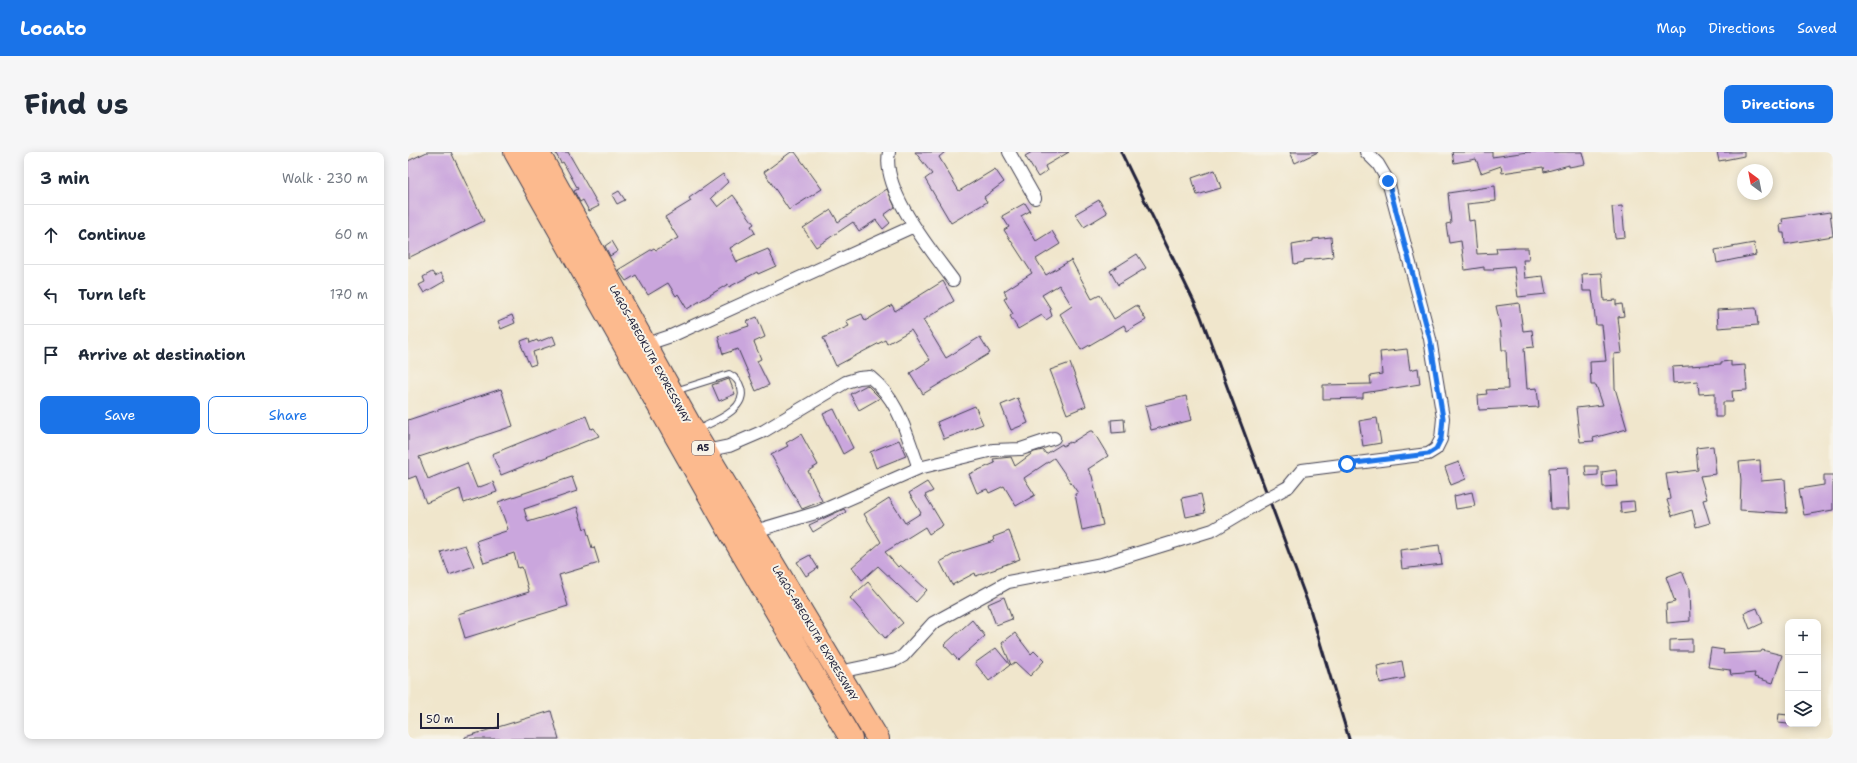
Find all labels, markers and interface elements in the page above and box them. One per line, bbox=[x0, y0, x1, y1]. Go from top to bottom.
text: Locato bbox=[20, 16, 87, 41]
text: Map bbox=[1657, 19, 1687, 37]
text: Directions bbox=[1709, 19, 1775, 37]
text: Saved bbox=[1797, 19, 1837, 37]
text: Find us bbox=[24, 85, 129, 123]
button: Directions bbox=[1724, 85, 1833, 123]
north arrow bbox=[1737, 164, 1773, 200]
text: 3 min bbox=[40, 167, 90, 189]
text: Walk · 230 m bbox=[282, 170, 368, 187]
route end bbox=[1379, 172, 1397, 190]
icon: ahead bbox=[40, 224, 62, 246]
text: Continue bbox=[78, 225, 146, 245]
text: 60 m bbox=[335, 226, 368, 243]
street label: LAGOS-ABEOKUTA EXPRESSWAY bbox=[606, 283, 694, 425]
icon: left bbox=[40, 284, 62, 306]
text: Turn left bbox=[78, 285, 146, 305]
text: 170 m bbox=[330, 286, 368, 303]
icon: arrive bbox=[40, 344, 62, 366]
text: Arrive at destination bbox=[78, 345, 246, 365]
button: Save bbox=[40, 396, 200, 434]
button: Share bbox=[208, 396, 368, 434]
road number: A5 bbox=[692, 441, 714, 455]
route start bbox=[1338, 455, 1356, 473]
street label: LAGOS-ABEOKUTA EXPRESSWAY bbox=[769, 563, 861, 703]
map controls bbox=[1785, 619, 1821, 727]
button: + bbox=[1785, 619, 1821, 655]
button: − bbox=[1785, 655, 1821, 691]
button: layers bbox=[1785, 691, 1821, 727]
scale bar bbox=[420, 711, 499, 730]
text: 50 m bbox=[426, 712, 454, 727]

